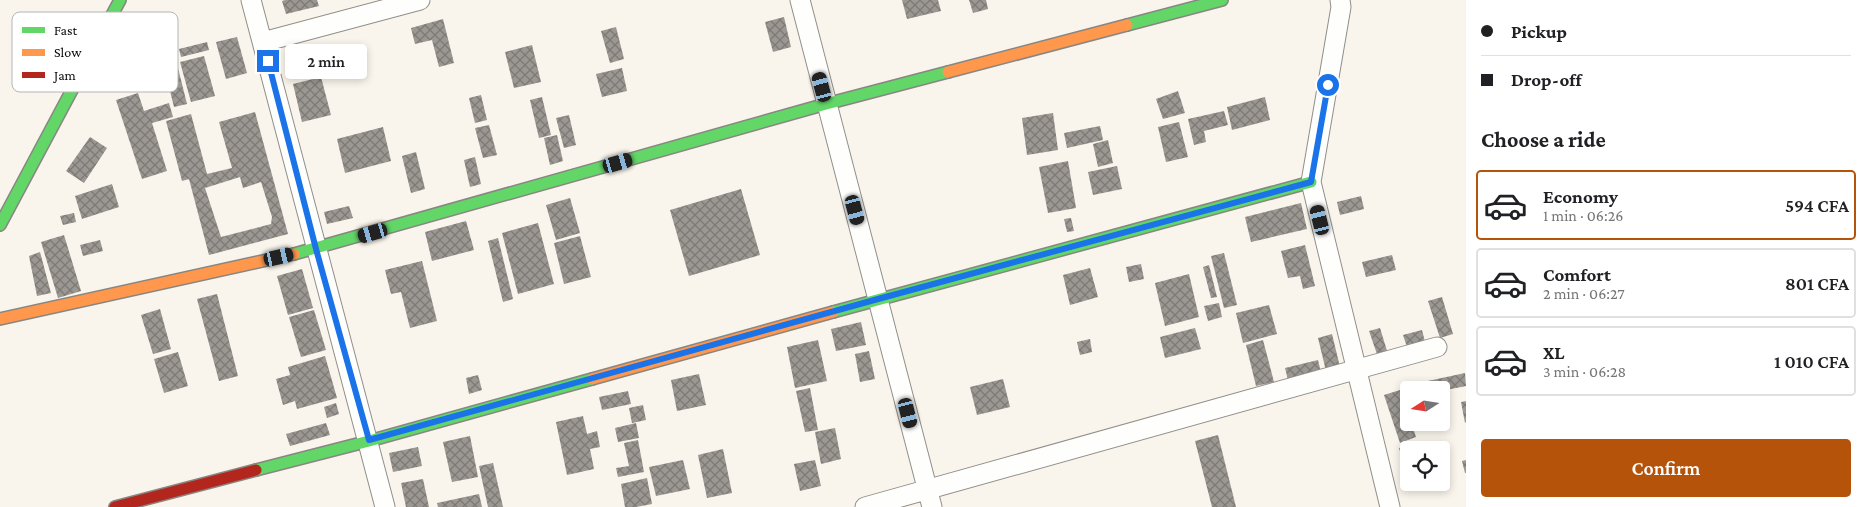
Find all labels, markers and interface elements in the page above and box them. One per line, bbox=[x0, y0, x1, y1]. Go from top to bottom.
legend bbox=[12, 12, 178, 92]
text: Pickup bbox=[1511, 21, 1567, 42]
text: Fast bbox=[54, 22, 78, 38]
text: Slow bbox=[54, 44, 82, 60]
callout: 2 min bbox=[286, 44, 368, 78]
route end bbox=[257, 50, 279, 72]
text: 2 min bbox=[307, 53, 345, 70]
text: Jam bbox=[52, 67, 76, 83]
text: Drop-off bbox=[1511, 69, 1582, 90]
car bbox=[810, 71, 833, 103]
route start bbox=[1317, 74, 1339, 96]
text: Choose a ride bbox=[1481, 127, 1606, 152]
car bbox=[601, 152, 634, 174]
icon: car bbox=[1483, 183, 1528, 228]
text: Economy bbox=[1543, 186, 1618, 207]
car bbox=[843, 194, 866, 226]
text: 594 CFA bbox=[1785, 195, 1849, 216]
car bbox=[1309, 204, 1330, 236]
text: 1 min · 06:26 bbox=[1543, 207, 1623, 224]
car bbox=[356, 222, 389, 244]
car bbox=[262, 246, 295, 268]
icon: car bbox=[1483, 261, 1528, 306]
text: Comfort bbox=[1543, 264, 1611, 285]
text: 801 CFA bbox=[1785, 273, 1849, 294]
text: 2 min · 06:27 bbox=[1543, 285, 1625, 302]
icon: car bbox=[1483, 339, 1528, 384]
text: XL bbox=[1543, 342, 1565, 363]
text: 1 010 CFA bbox=[1774, 351, 1849, 372]
text: 3 min · 06:28 bbox=[1543, 363, 1626, 380]
north arrow bbox=[1400, 381, 1450, 431]
map controls bbox=[1400, 381, 1450, 491]
car bbox=[897, 397, 918, 429]
button: Confirm bbox=[1481, 439, 1851, 497]
button: locate bbox=[1400, 441, 1450, 491]

